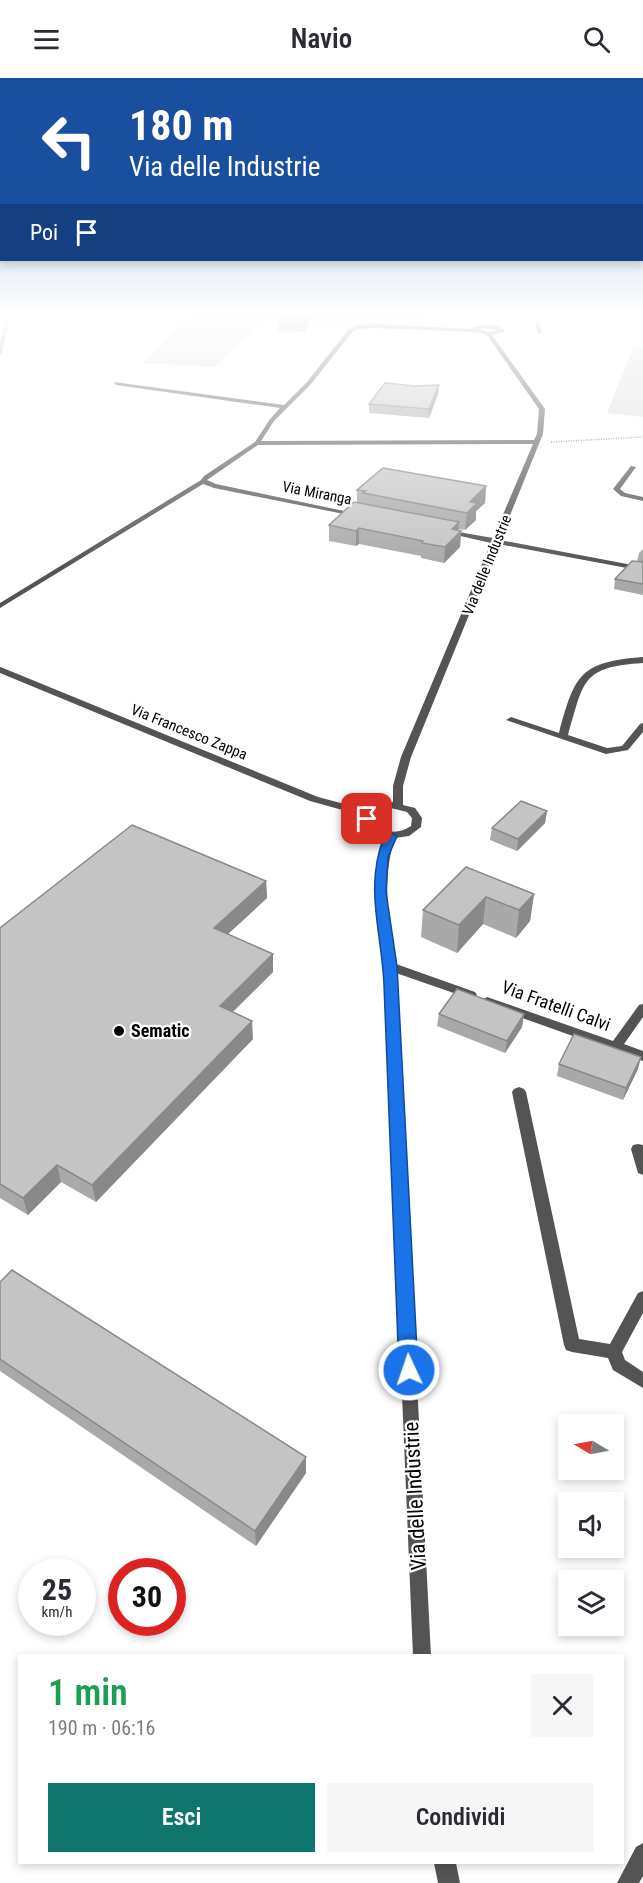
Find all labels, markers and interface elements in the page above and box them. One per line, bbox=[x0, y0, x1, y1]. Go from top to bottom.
icon: menu bbox=[30, 23, 63, 56]
text: Navio bbox=[291, 23, 352, 55]
icon: search bbox=[580, 23, 613, 56]
text: 180 m bbox=[129, 101, 234, 150]
icon: left bbox=[30, 102, 108, 180]
text: Via delle Industrie bbox=[129, 151, 320, 183]
icon: arrive bbox=[70, 216, 103, 249]
text: Poi bbox=[30, 220, 58, 245]
street label: Via Miranga bbox=[281, 477, 353, 509]
street label: Via delle Industrie bbox=[459, 512, 515, 618]
street label: Via Francesco Zappa bbox=[128, 700, 250, 764]
pin bbox=[341, 793, 392, 844]
icon: arrive bbox=[350, 802, 383, 835]
street label: Via Fratelli Calvi bbox=[499, 976, 613, 1035]
place label: Sematic bbox=[131, 1020, 190, 1041]
marker: Sematic bbox=[112, 1024, 126, 1038]
position arrow bbox=[377, 1338, 441, 1402]
north arrow bbox=[558, 1414, 624, 1480]
map controls bbox=[558, 1414, 624, 1636]
street label: Via delle Industrie bbox=[399, 1421, 431, 1571]
button: sound bbox=[558, 1492, 624, 1558]
speed limit sign: 30 bbox=[108, 1558, 186, 1636]
button: layers bbox=[558, 1570, 624, 1636]
text: 25 bbox=[42, 1572, 72, 1607]
text: km/h bbox=[42, 1603, 72, 1621]
text: 1 min bbox=[48, 1672, 128, 1714]
button: close bbox=[531, 1674, 594, 1737]
text: 190 m · 06:16 bbox=[48, 1716, 155, 1740]
button: Esci bbox=[48, 1783, 315, 1852]
button: Condividi bbox=[327, 1783, 594, 1852]

